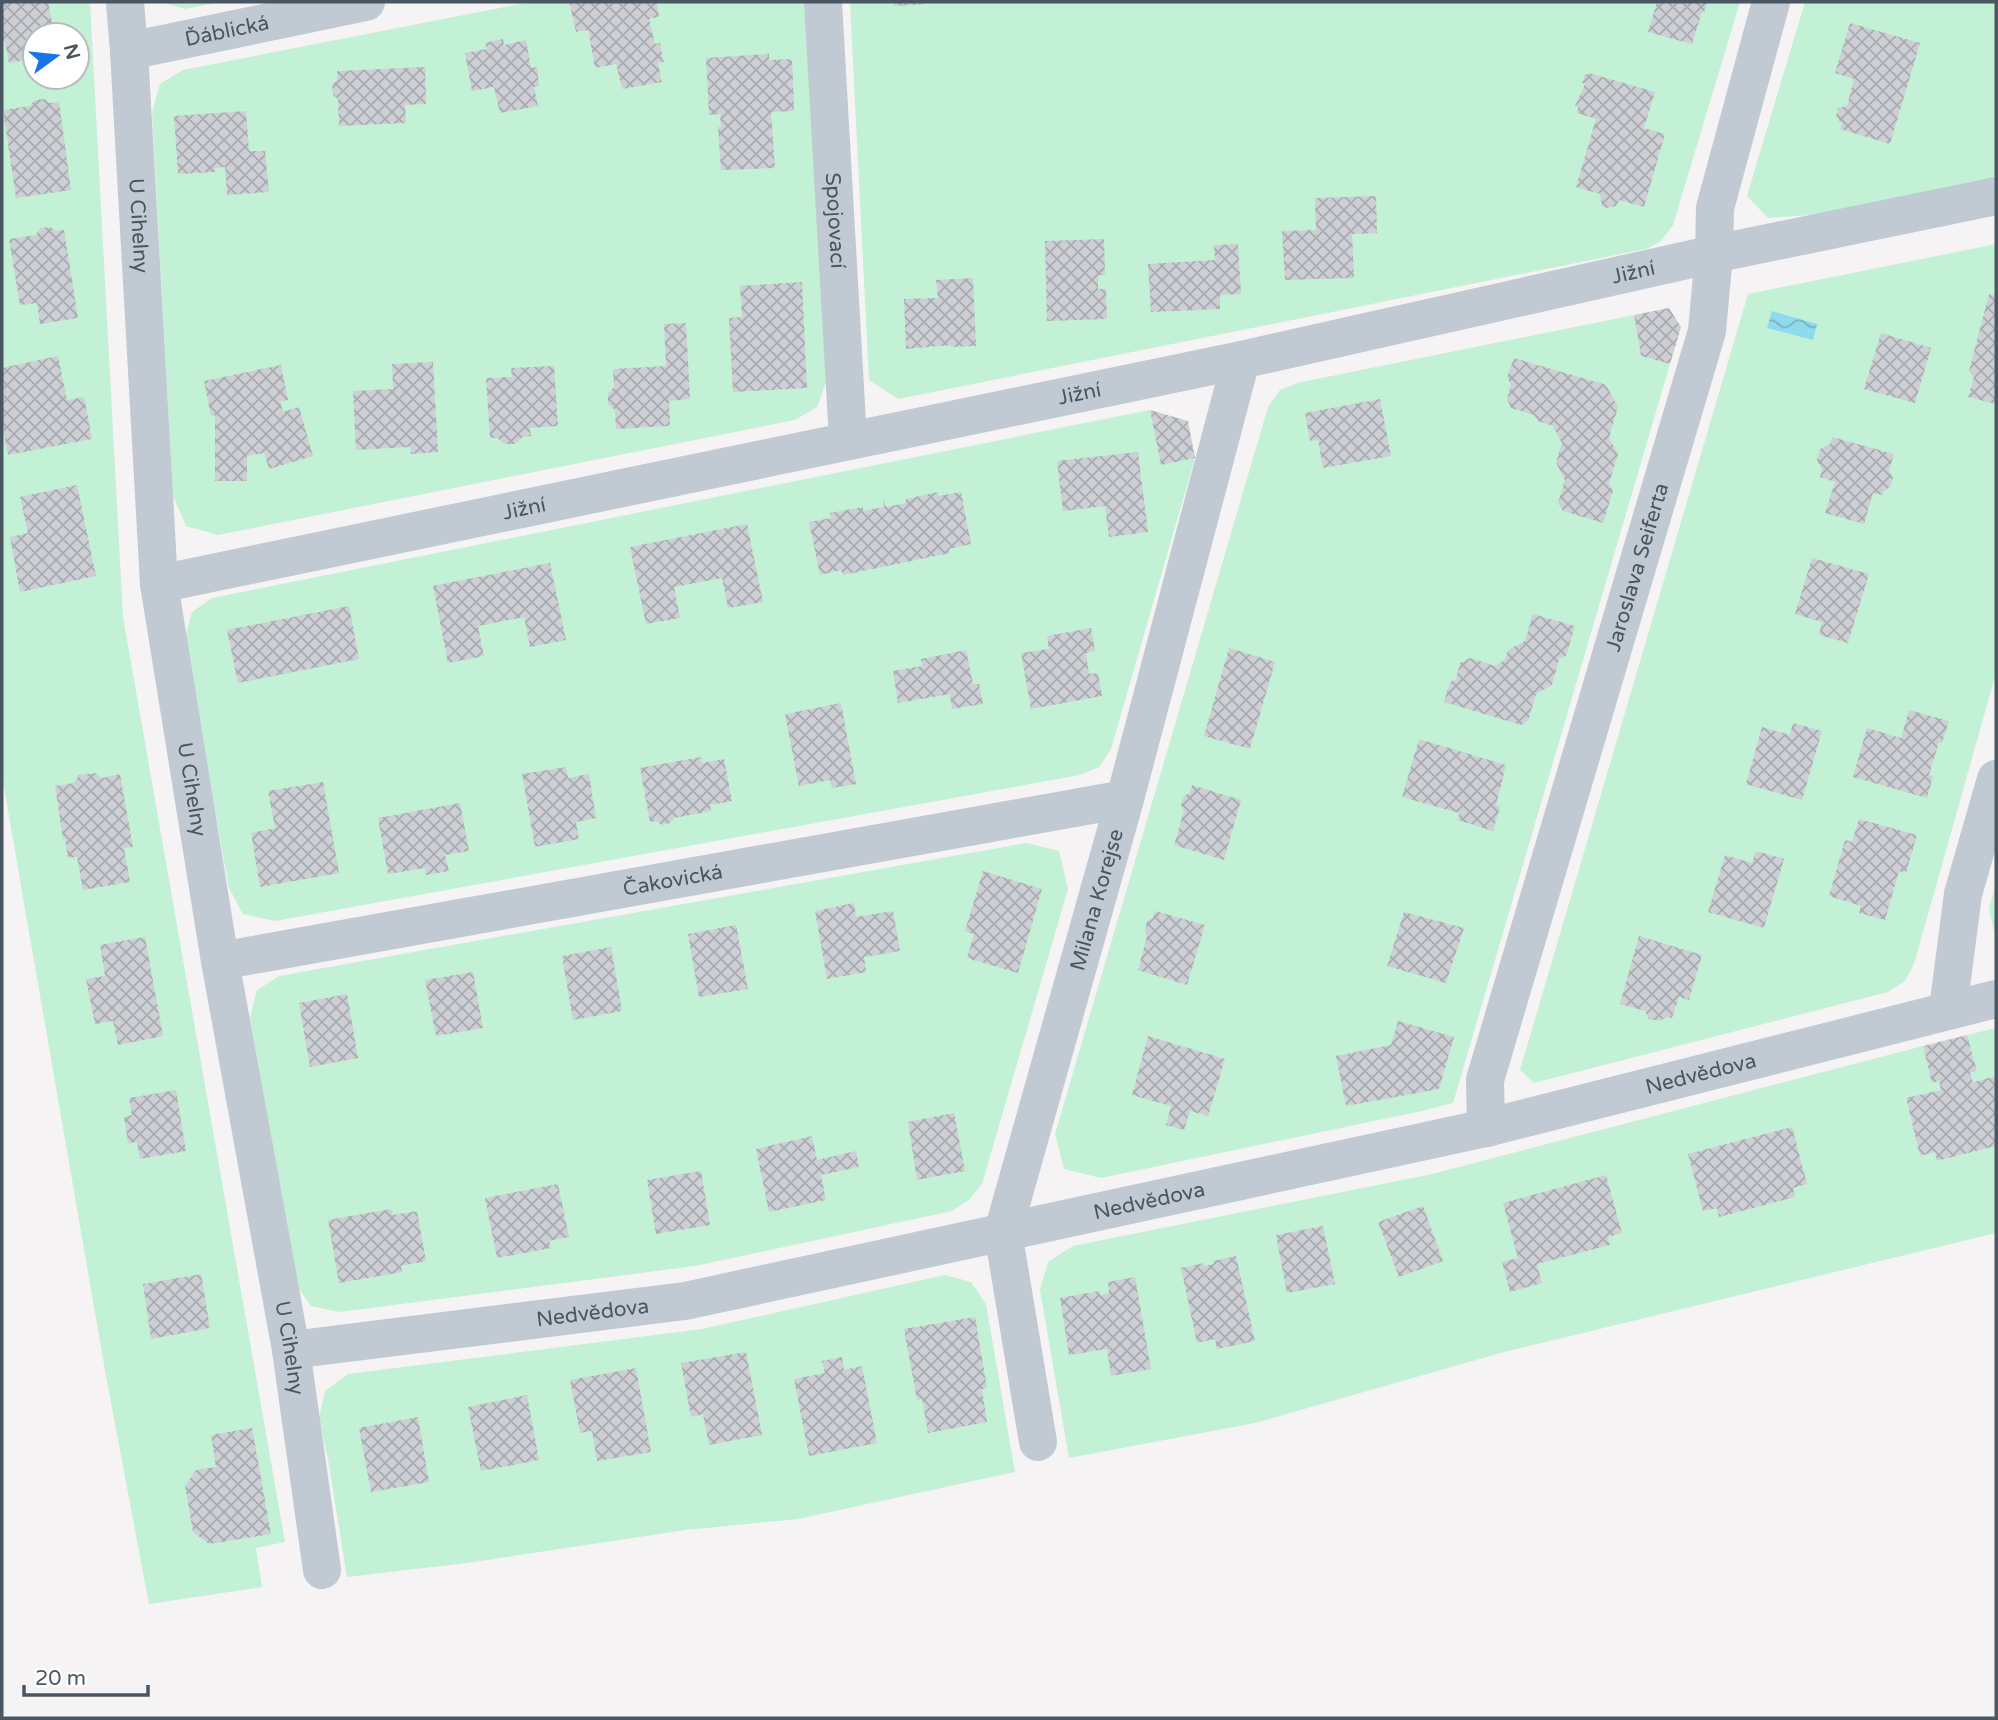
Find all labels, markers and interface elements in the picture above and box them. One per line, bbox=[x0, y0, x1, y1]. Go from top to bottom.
street label: Ďáblická bbox=[183, 10, 271, 52]
north arrow bbox=[21, 21, 91, 91]
text: N bbox=[59, 42, 84, 62]
street label: Spojovací bbox=[820, 172, 850, 269]
street label: U Cihelny bbox=[123, 177, 153, 274]
street label: Jižní bbox=[1609, 256, 1657, 290]
street label: Jižní bbox=[1056, 377, 1103, 411]
street label: Jaroslava Seiferta bbox=[1601, 480, 1674, 654]
street label: Jižní bbox=[501, 492, 548, 526]
street label: U Cihelny bbox=[172, 740, 212, 838]
street label: Milana Korejse bbox=[1065, 826, 1129, 974]
street label: Čakovická bbox=[621, 859, 725, 902]
street label: Nedvědova bbox=[1643, 1048, 1759, 1100]
street label: Nedvědova bbox=[1091, 1177, 1207, 1225]
street label: Nedvědova bbox=[535, 1294, 651, 1332]
street label: U Cihelny bbox=[269, 1299, 309, 1397]
scale bar bbox=[24, 1654, 149, 1698]
text: 20 m bbox=[35, 1666, 86, 1691]

